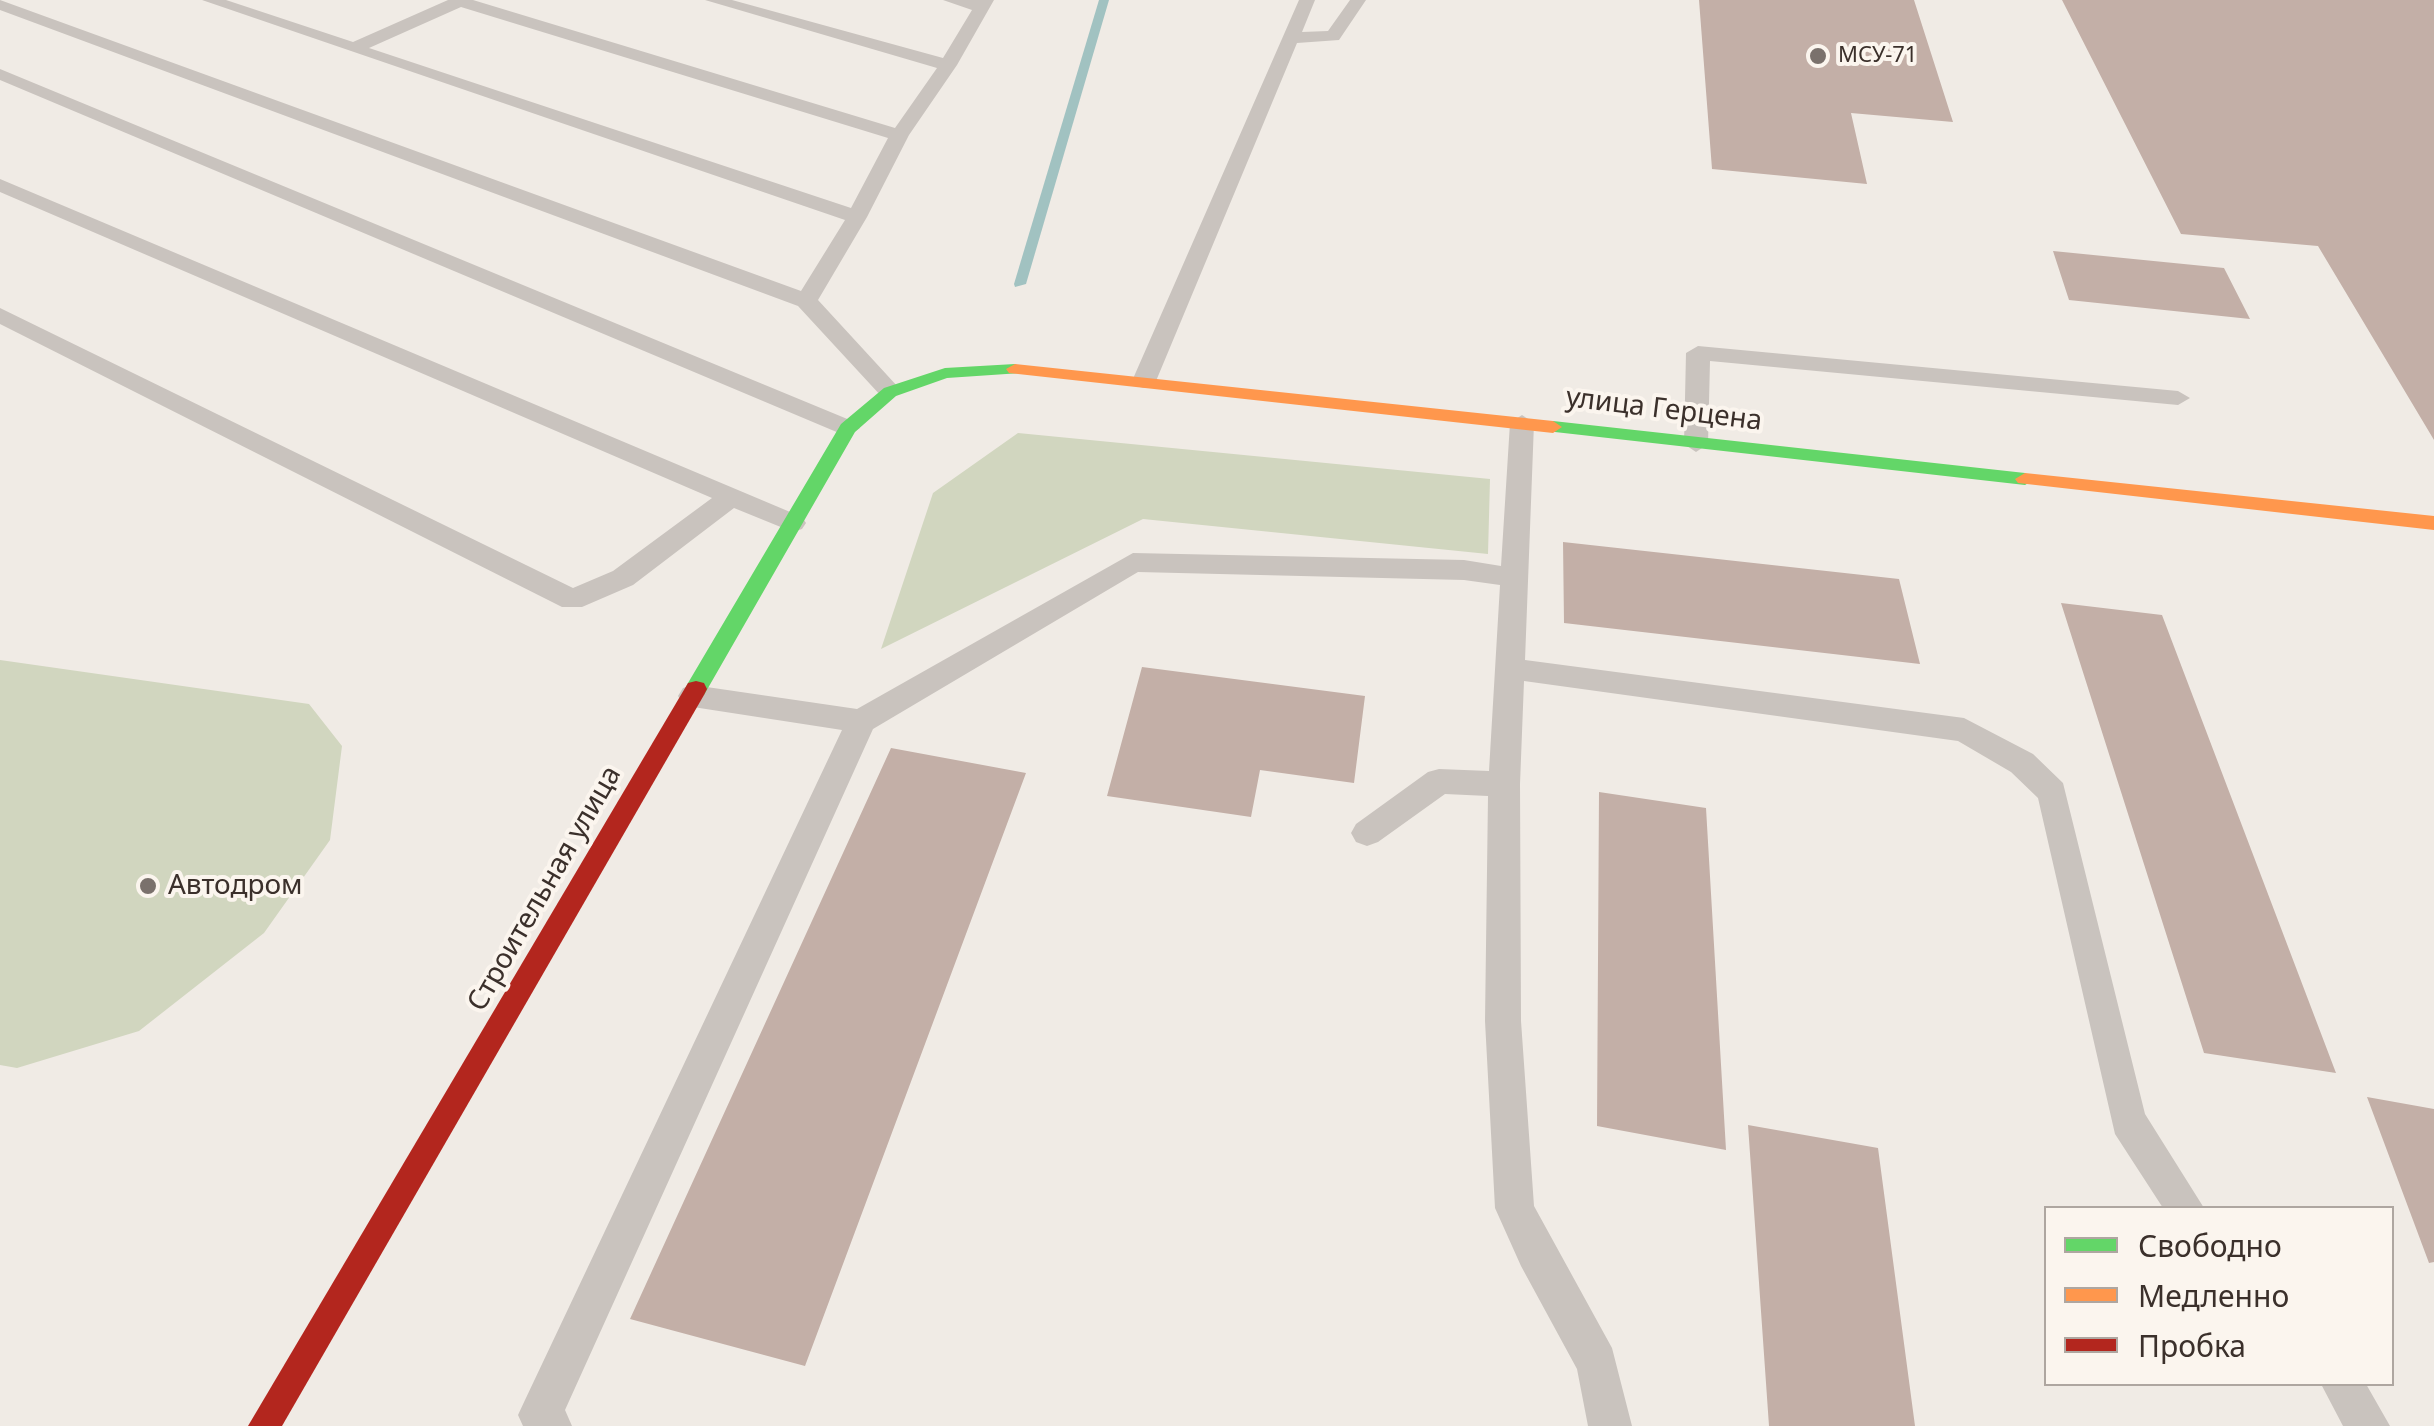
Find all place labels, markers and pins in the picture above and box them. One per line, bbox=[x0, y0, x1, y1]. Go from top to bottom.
place label: МСУ-71 bbox=[1838, 43, 1917, 69]
marker: МСУ-71 bbox=[1807, 45, 1829, 67]
place label: Автодром bbox=[168, 869, 303, 903]
marker: Автодром bbox=[137, 875, 159, 897]

